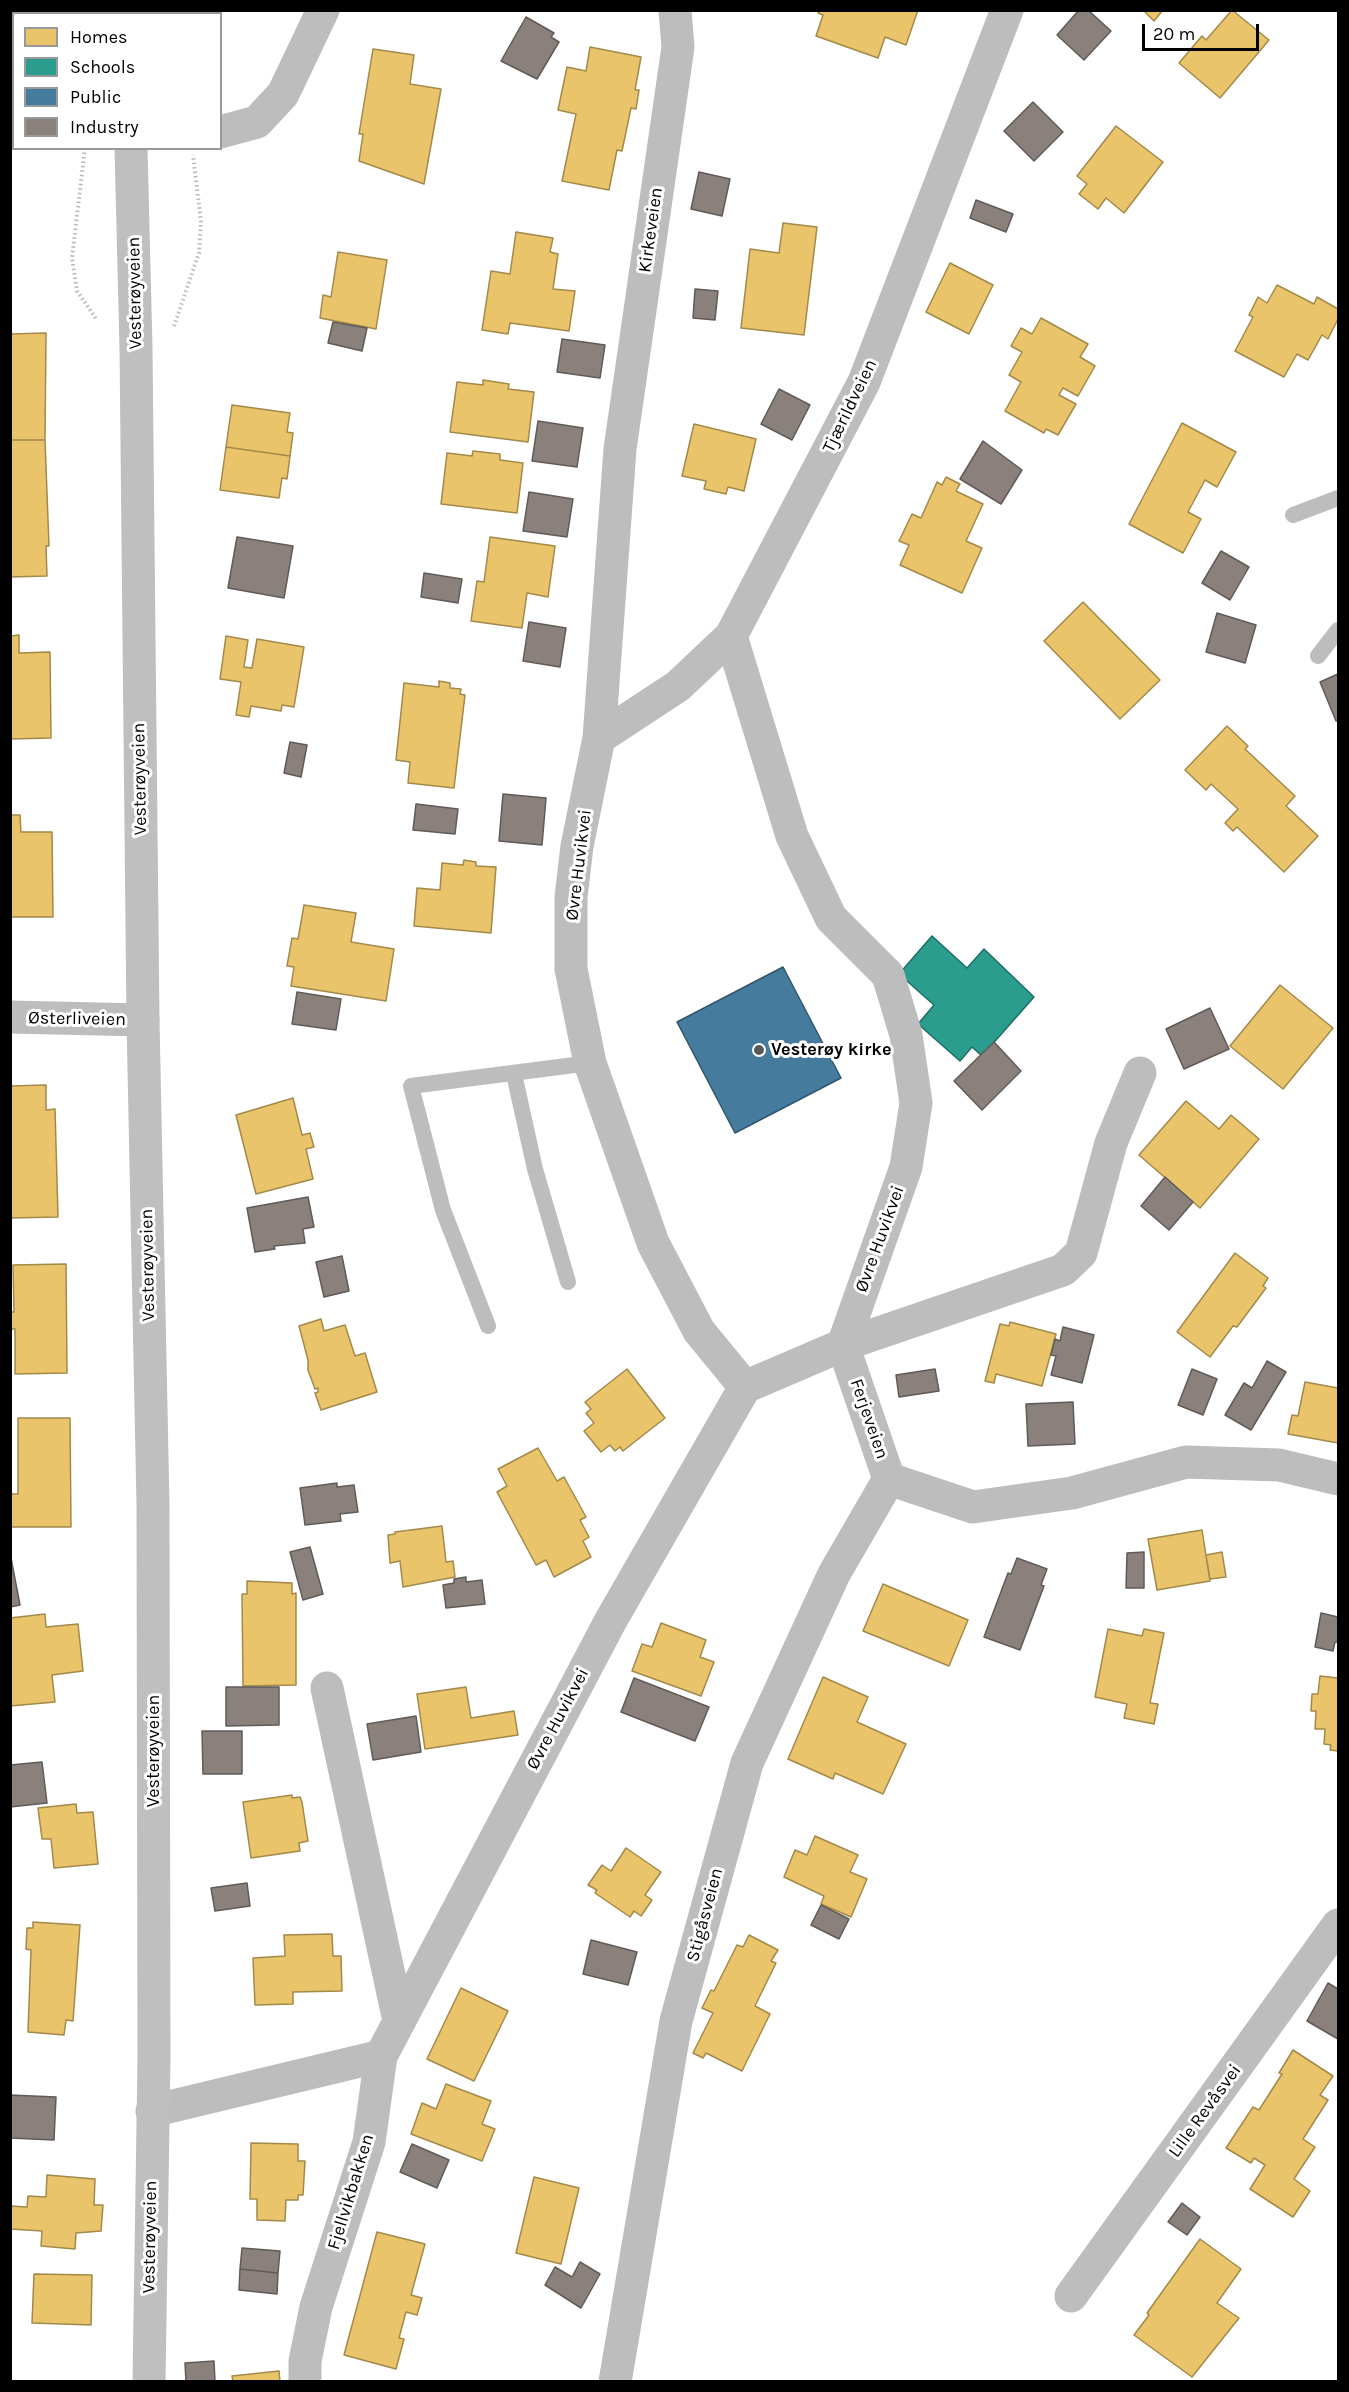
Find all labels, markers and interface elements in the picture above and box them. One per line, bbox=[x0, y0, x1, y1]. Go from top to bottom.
legend bbox=[12, 12, 222, 150]
scale bar bbox=[1145, 12, 1262, 50]
text: 20 m bbox=[1153, 23, 1195, 45]
text: Homes bbox=[70, 26, 127, 48]
text: Schools bbox=[70, 56, 135, 78]
text: Public bbox=[70, 86, 121, 108]
text: Industry bbox=[70, 116, 139, 138]
street label: Kirkeveien bbox=[634, 186, 668, 274]
street label: Vesterøyveien bbox=[123, 236, 147, 350]
street label: Tjærildveien bbox=[818, 356, 882, 456]
street label: Vesterøyveien bbox=[128, 722, 152, 836]
street label: Øvre Huvikvei bbox=[561, 808, 597, 922]
street label: Østerliveien bbox=[28, 1007, 126, 1031]
place label: Vesterøy kirke bbox=[771, 1039, 891, 1061]
marker: Vesterøy kirke bbox=[752, 1043, 766, 1057]
street label: Øvre Huvikvei bbox=[851, 1183, 909, 1295]
street label: Vesterøyveien bbox=[136, 1208, 160, 1322]
street label: Ferjeveien bbox=[845, 1376, 893, 1462]
street label: Øvre Huvikvei bbox=[522, 1665, 594, 1773]
street label: Vesterøyveien bbox=[143, 1695, 165, 1807]
street label: Stigåsveien bbox=[682, 1866, 728, 1964]
street label: Lille Revåsvei bbox=[1164, 2060, 1246, 2162]
street label: Fjellvikbakken bbox=[323, 2132, 379, 2252]
street label: Vesterøyveien bbox=[138, 2180, 162, 2294]

